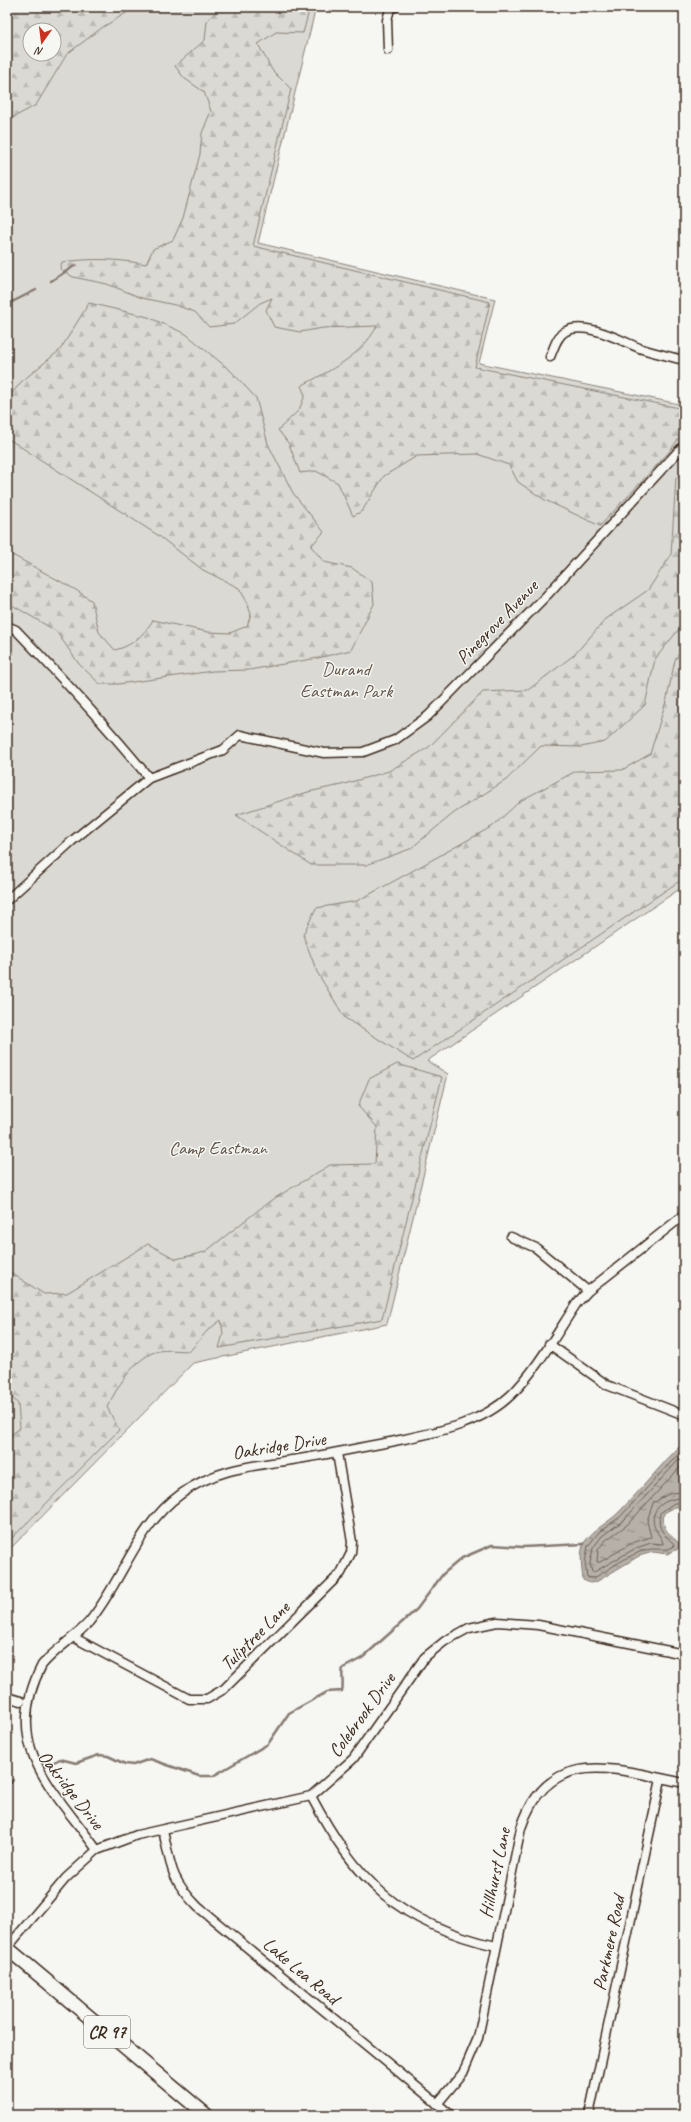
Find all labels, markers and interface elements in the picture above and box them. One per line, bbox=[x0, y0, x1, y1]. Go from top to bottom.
north arrow bbox=[22, 22, 62, 62]
text: N bbox=[32, 44, 45, 59]
street label: Pinegrove Avenue bbox=[451, 573, 545, 669]
park label: Durand Eastman Park bbox=[300, 657, 394, 703]
park label: Camp Eastman bbox=[169, 1136, 268, 1160]
street label: Oakridge Drive bbox=[231, 1427, 329, 1465]
street label: Tuliptree Lane bbox=[215, 1595, 296, 1676]
street label: Colebrook Drive bbox=[323, 1666, 402, 1762]
street label: Oakridge Drive bbox=[33, 1746, 110, 1836]
street label: Hillhurst Lane bbox=[474, 1824, 517, 1920]
street label: Parkmere Road bbox=[587, 1890, 631, 1993]
street label: Lake Lea Road bbox=[258, 1932, 347, 2012]
road number: CR 97 bbox=[84, 2016, 130, 2048]

